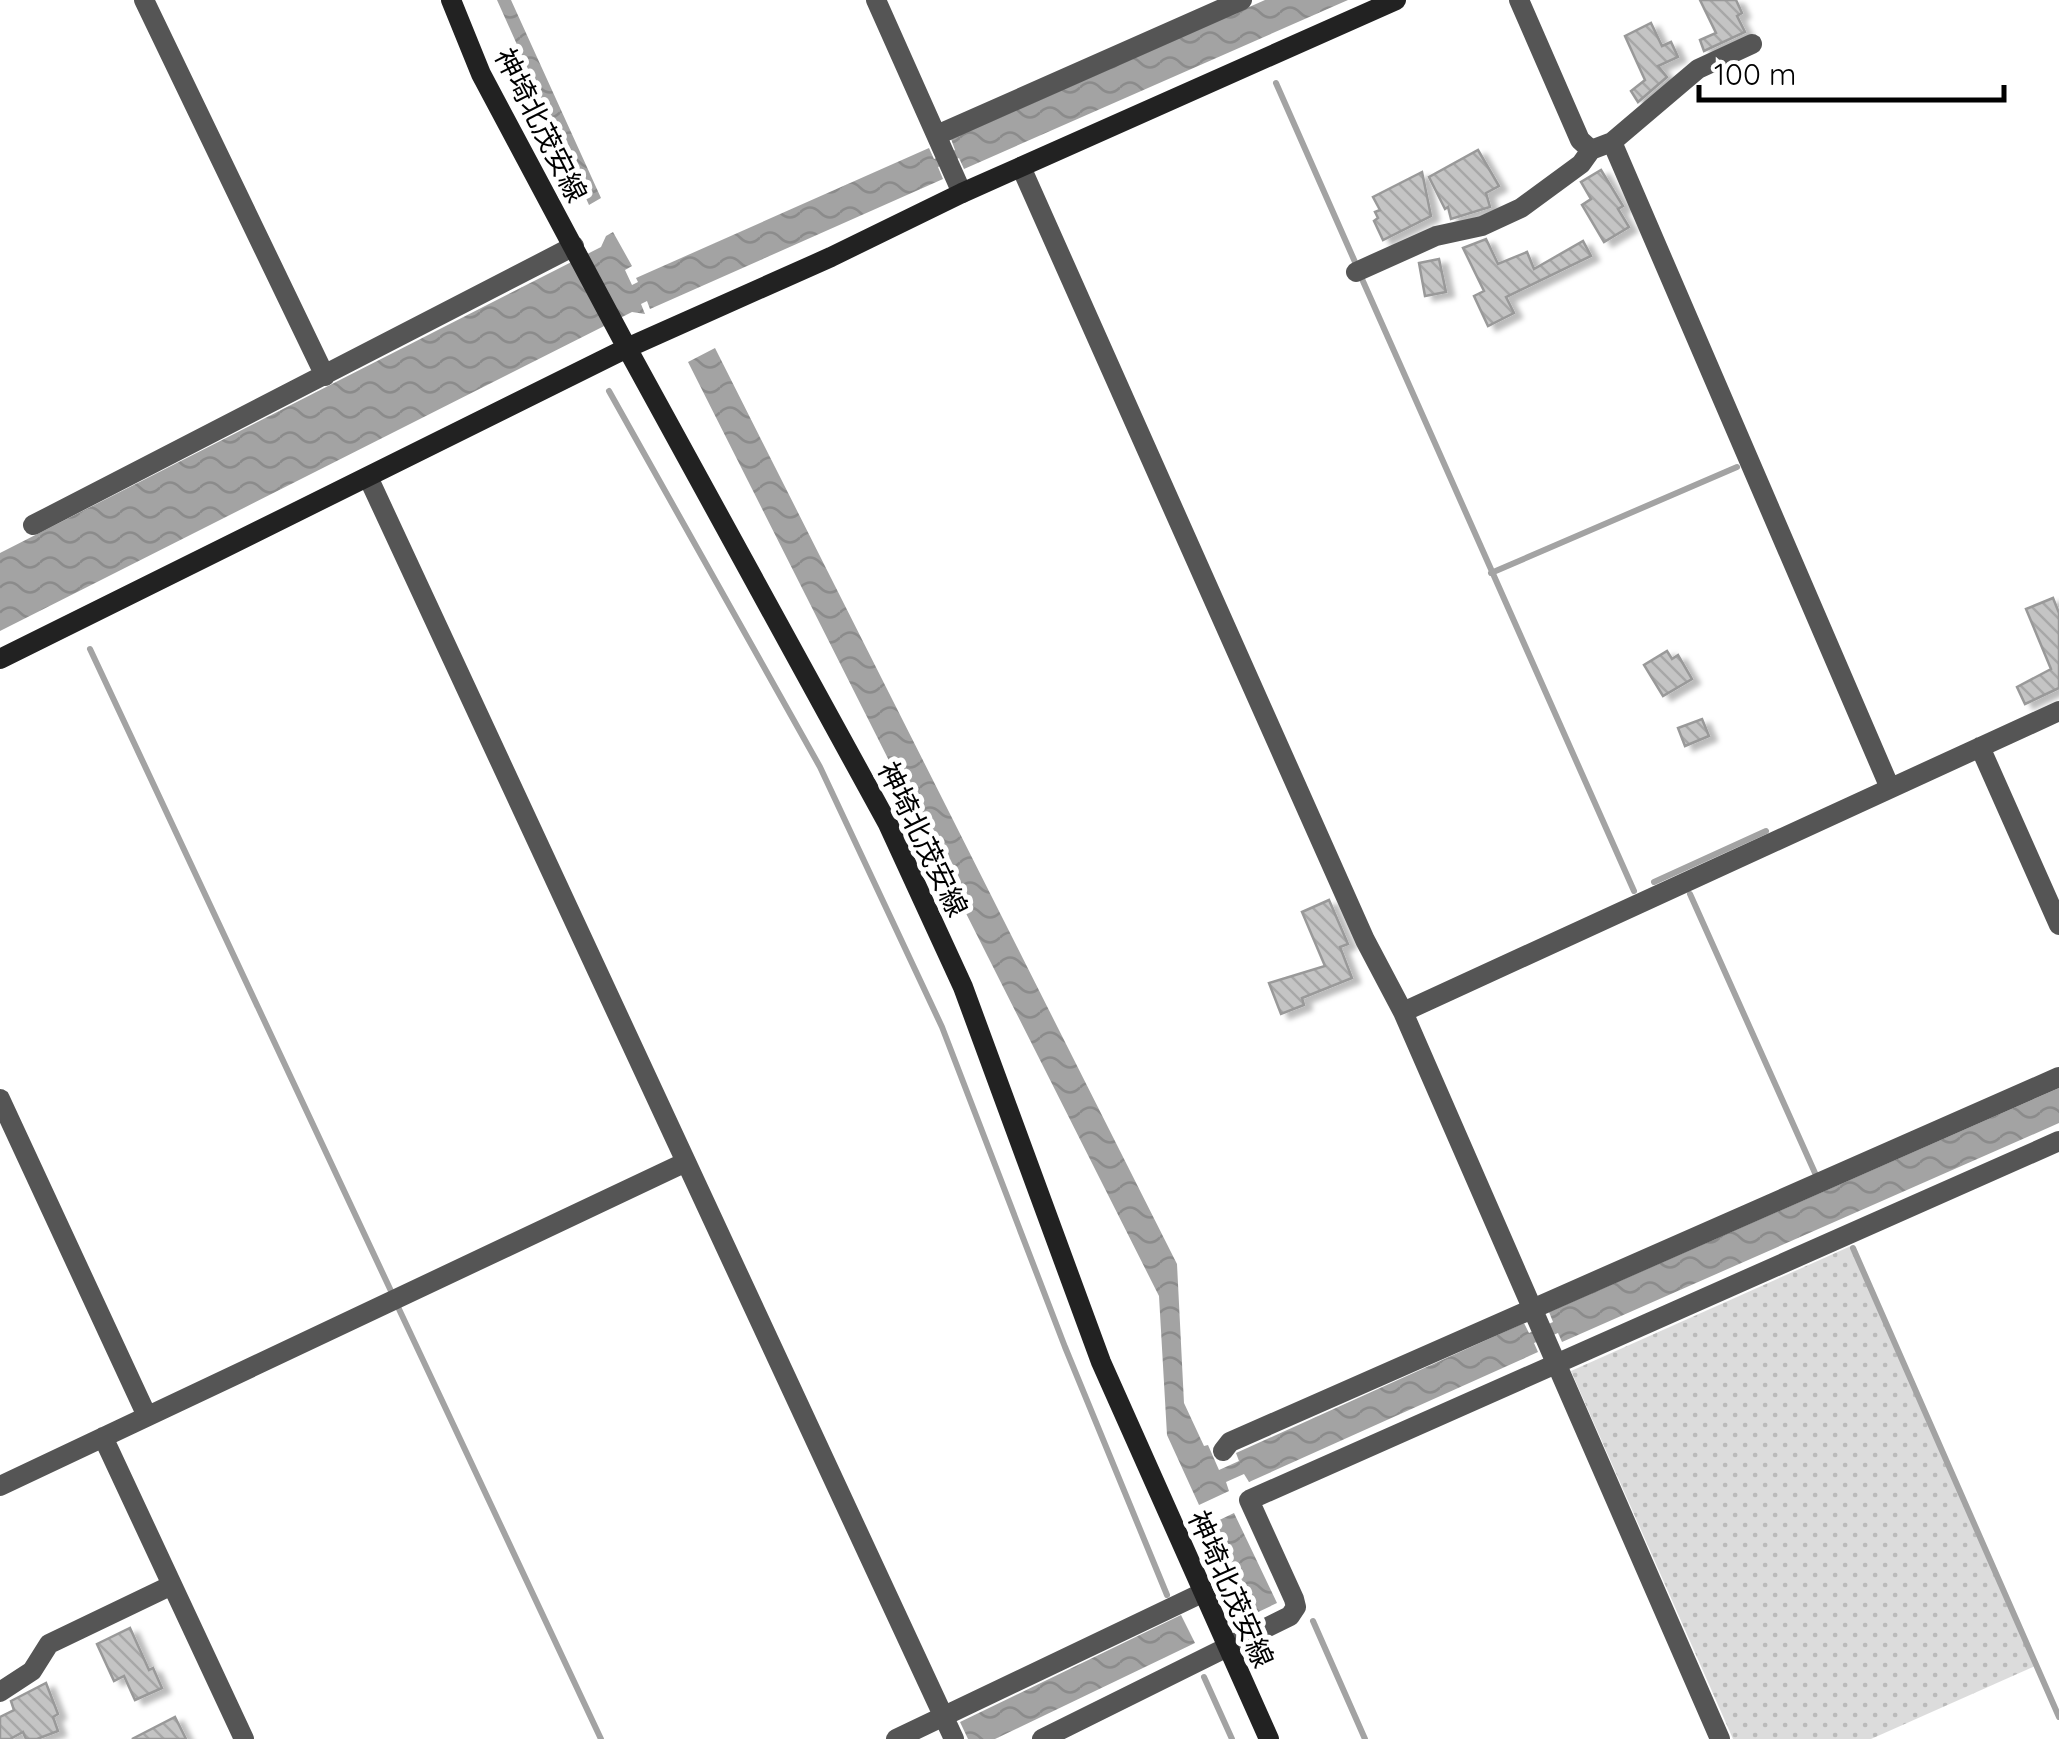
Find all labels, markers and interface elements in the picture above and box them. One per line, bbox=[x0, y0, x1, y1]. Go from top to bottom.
scale bar bbox=[1699, 40, 2004, 102]
street label: 神埼北茂安線 bbox=[488, 42, 595, 208]
text: 100 m bbox=[1714, 55, 1796, 93]
street label: 神埼北茂安線 bbox=[871, 756, 976, 922]
street label: 神埼北茂安線 bbox=[1181, 1505, 1282, 1673]

